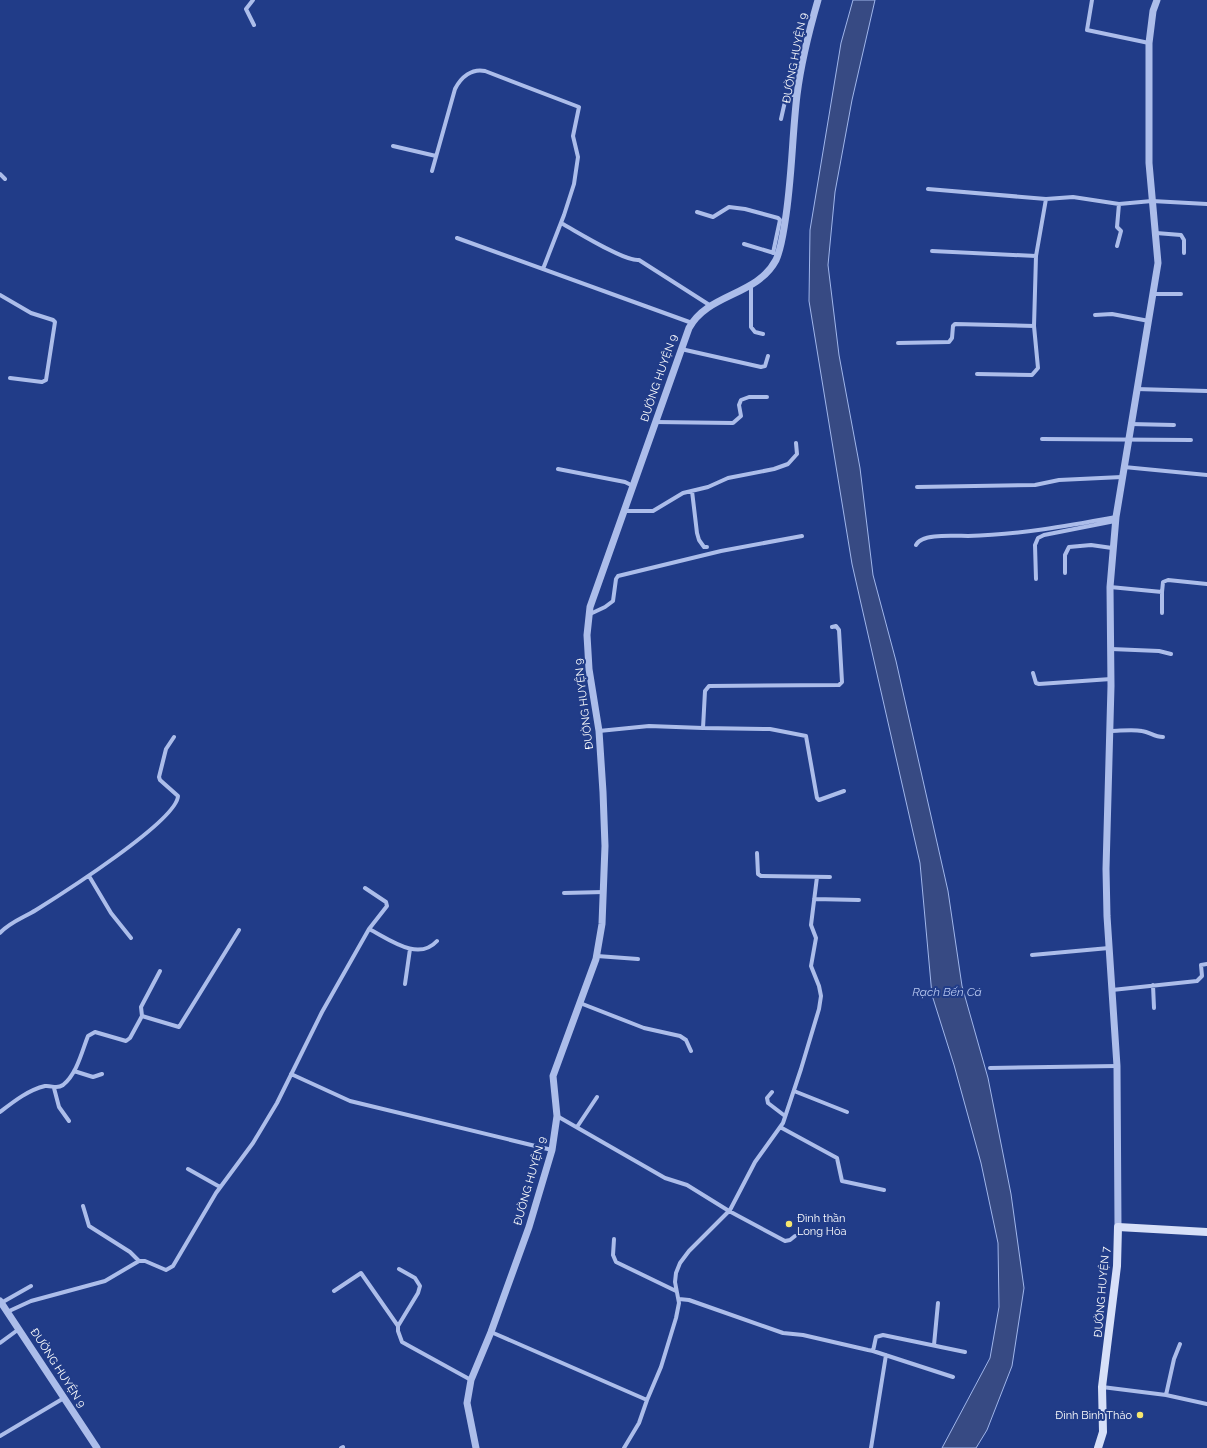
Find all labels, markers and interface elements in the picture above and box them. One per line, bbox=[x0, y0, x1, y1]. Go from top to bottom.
street label: ĐƯỜNG HUYỆN 9 bbox=[779, 12, 810, 104]
street label: ĐƯỜNG HUYỆN 9 bbox=[637, 332, 680, 423]
street label: ĐƯỜNG HUYỆN 9 bbox=[571, 658, 596, 750]
water label: Rạch Bến Cá bbox=[912, 985, 982, 999]
street label: ĐƯỜNG HUYỆN 9 bbox=[510, 1135, 549, 1227]
place label: Đình thần Long Hòa bbox=[797, 1212, 846, 1238]
marker: Đình thần Long Hòa bbox=[784, 1219, 794, 1229]
street label: ĐƯỜNG HUYỆN 7 bbox=[1091, 1246, 1112, 1338]
street label: ĐƯỜNG HUYỆN 9 bbox=[28, 1325, 89, 1410]
place label: Đình Bình Thảo bbox=[1055, 1409, 1132, 1422]
marker: Đình Bình Thảo bbox=[1135, 1410, 1145, 1420]

